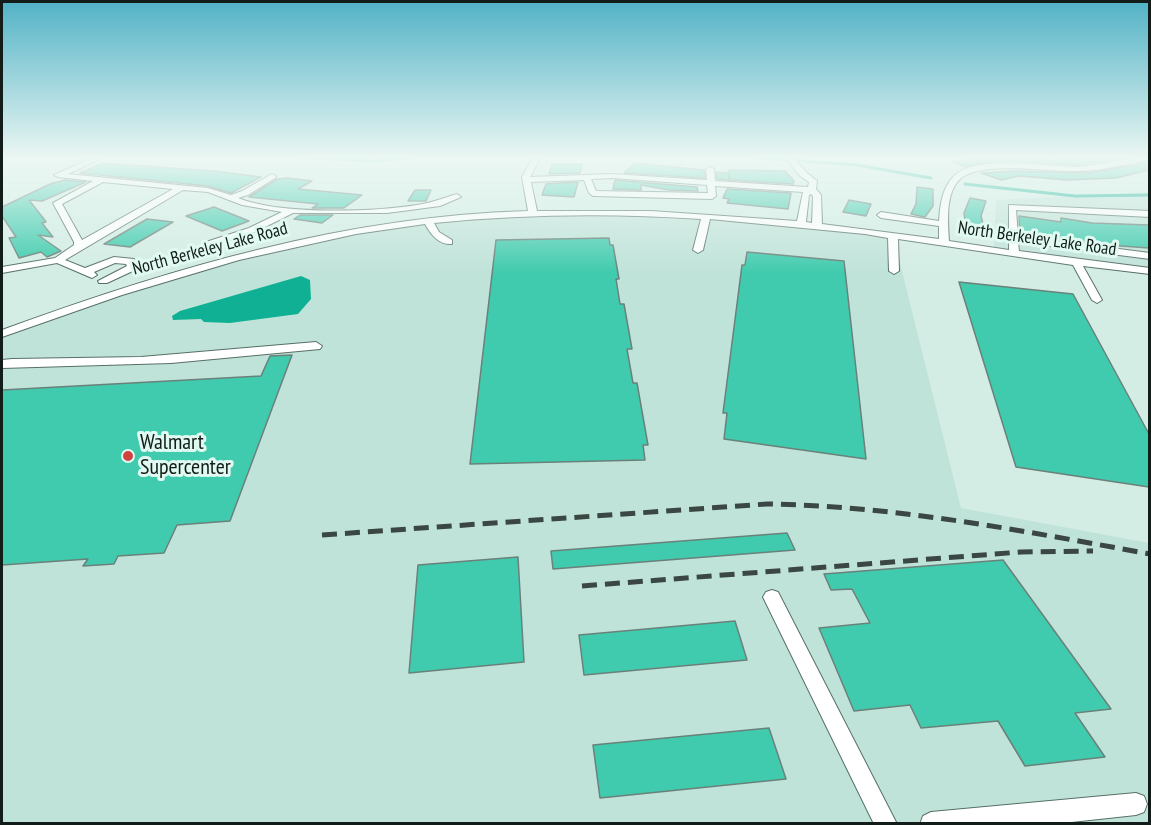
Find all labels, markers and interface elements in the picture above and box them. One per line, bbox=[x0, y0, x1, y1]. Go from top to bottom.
street label: North Berkeley Lake Road bbox=[956, 217, 1118, 261]
street label: North Berkeley Lake Road bbox=[130, 218, 290, 280]
place label: Walmart Supercenter bbox=[140, 430, 231, 482]
marker: Walmart Supercenter bbox=[121, 449, 135, 463]

